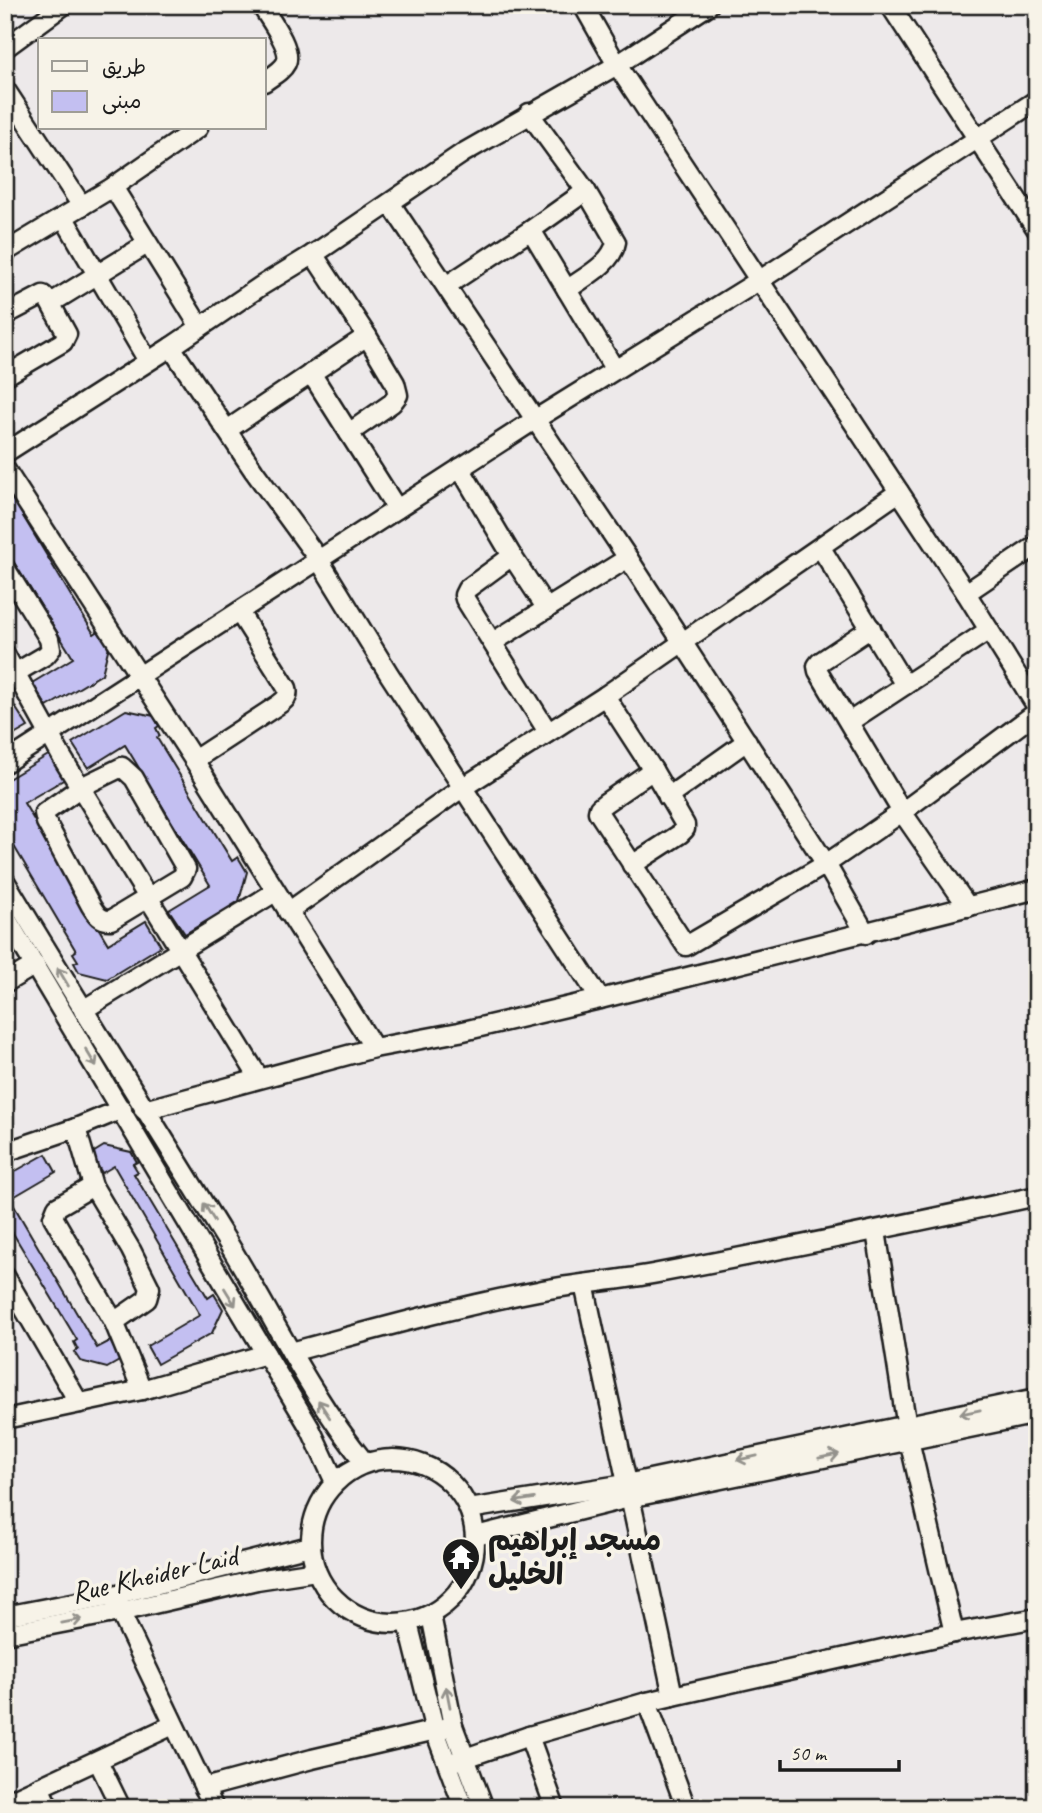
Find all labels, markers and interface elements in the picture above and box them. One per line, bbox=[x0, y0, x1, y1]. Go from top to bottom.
legend bbox=[38, 38, 266, 130]
text: طريق bbox=[102, 54, 146, 80]
text: مبنى bbox=[102, 88, 141, 115]
one-way arrow bbox=[56, 968, 70, 988]
one-way arrow bbox=[84, 1048, 98, 1068]
one-way arrow bbox=[201, 1203, 215, 1223]
one-way arrow bbox=[224, 1286, 238, 1306]
one-way arrow bbox=[317, 1399, 331, 1419]
one-way arrow bbox=[959, 1405, 982, 1419]
one-way arrow bbox=[817, 1449, 840, 1463]
one-way arrow bbox=[736, 1452, 759, 1466]
one-way arrow bbox=[513, 1494, 536, 1507]
place label: مسجد إبراهيم الخليل bbox=[488, 1521, 661, 1593]
street label: Rue Kheider Laid bbox=[67, 1535, 245, 1612]
temple icon: مسجد إبراهيم الخليل bbox=[440, 1536, 482, 1591]
one-way arrow bbox=[60, 1614, 83, 1627]
one-way arrow bbox=[440, 1686, 454, 1709]
scale bar bbox=[780, 1729, 898, 1773]
text: 50 m bbox=[790, 1740, 828, 1766]

